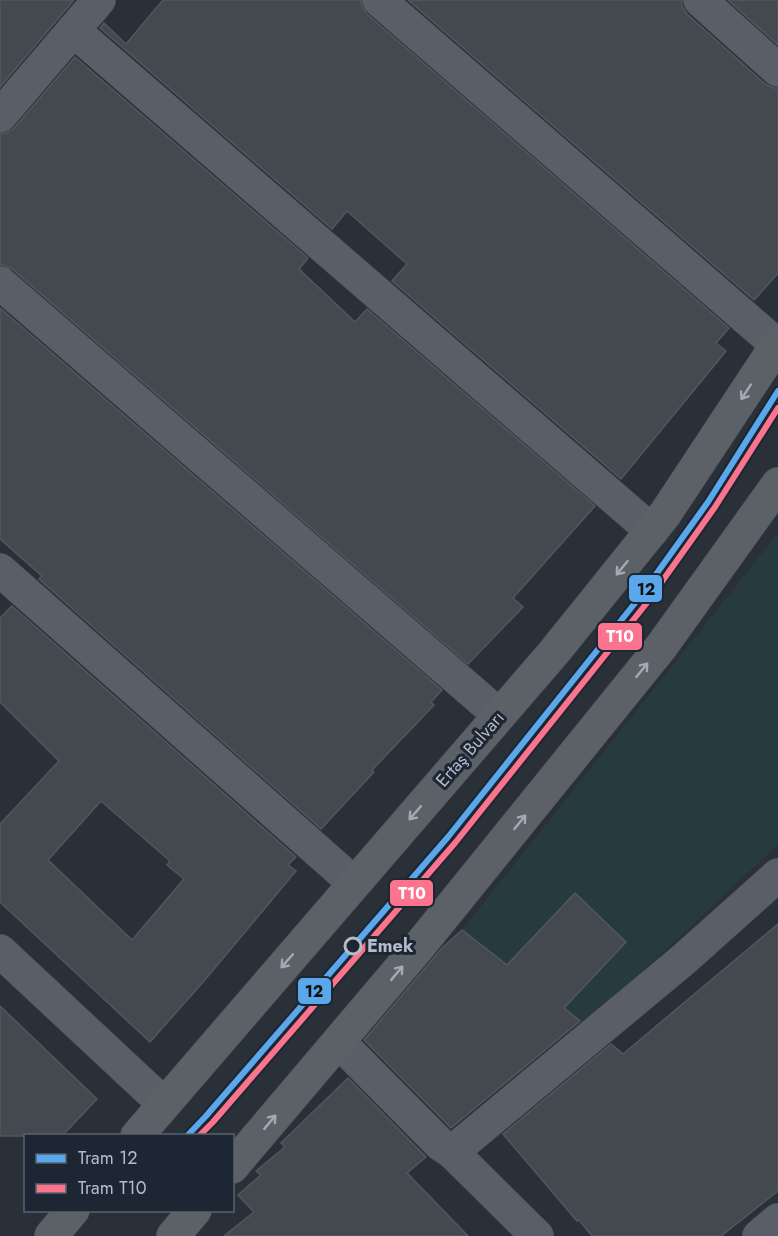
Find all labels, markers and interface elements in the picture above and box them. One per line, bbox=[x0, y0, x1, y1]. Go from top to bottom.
one-way arrow bbox=[740, 383, 752, 399]
one-way arrow bbox=[615, 560, 628, 576]
line badge: 12 bbox=[628, 574, 663, 603]
text: 12 bbox=[637, 578, 655, 601]
line badge: T10 bbox=[597, 622, 643, 651]
text: T10 bbox=[606, 625, 634, 648]
one-way arrow bbox=[635, 663, 649, 678]
street label: Ertaş Bulvarı bbox=[430, 705, 510, 793]
one-way arrow bbox=[408, 805, 421, 821]
one-way arrow bbox=[513, 814, 526, 830]
line badge: T10 bbox=[389, 879, 434, 907]
text: T10 bbox=[398, 882, 426, 905]
place label: Emek bbox=[367, 933, 414, 959]
marker: Emek bbox=[344, 937, 362, 955]
one-way arrow bbox=[280, 953, 294, 968]
one-way arrow bbox=[390, 965, 403, 981]
line badge: 12 bbox=[297, 977, 332, 1005]
text: 12 bbox=[305, 980, 323, 1003]
one-way arrow bbox=[264, 1114, 277, 1130]
legend bbox=[24, 1134, 234, 1212]
text: Tram 12 bbox=[78, 1145, 138, 1171]
text: Tram T10 bbox=[78, 1175, 147, 1201]

